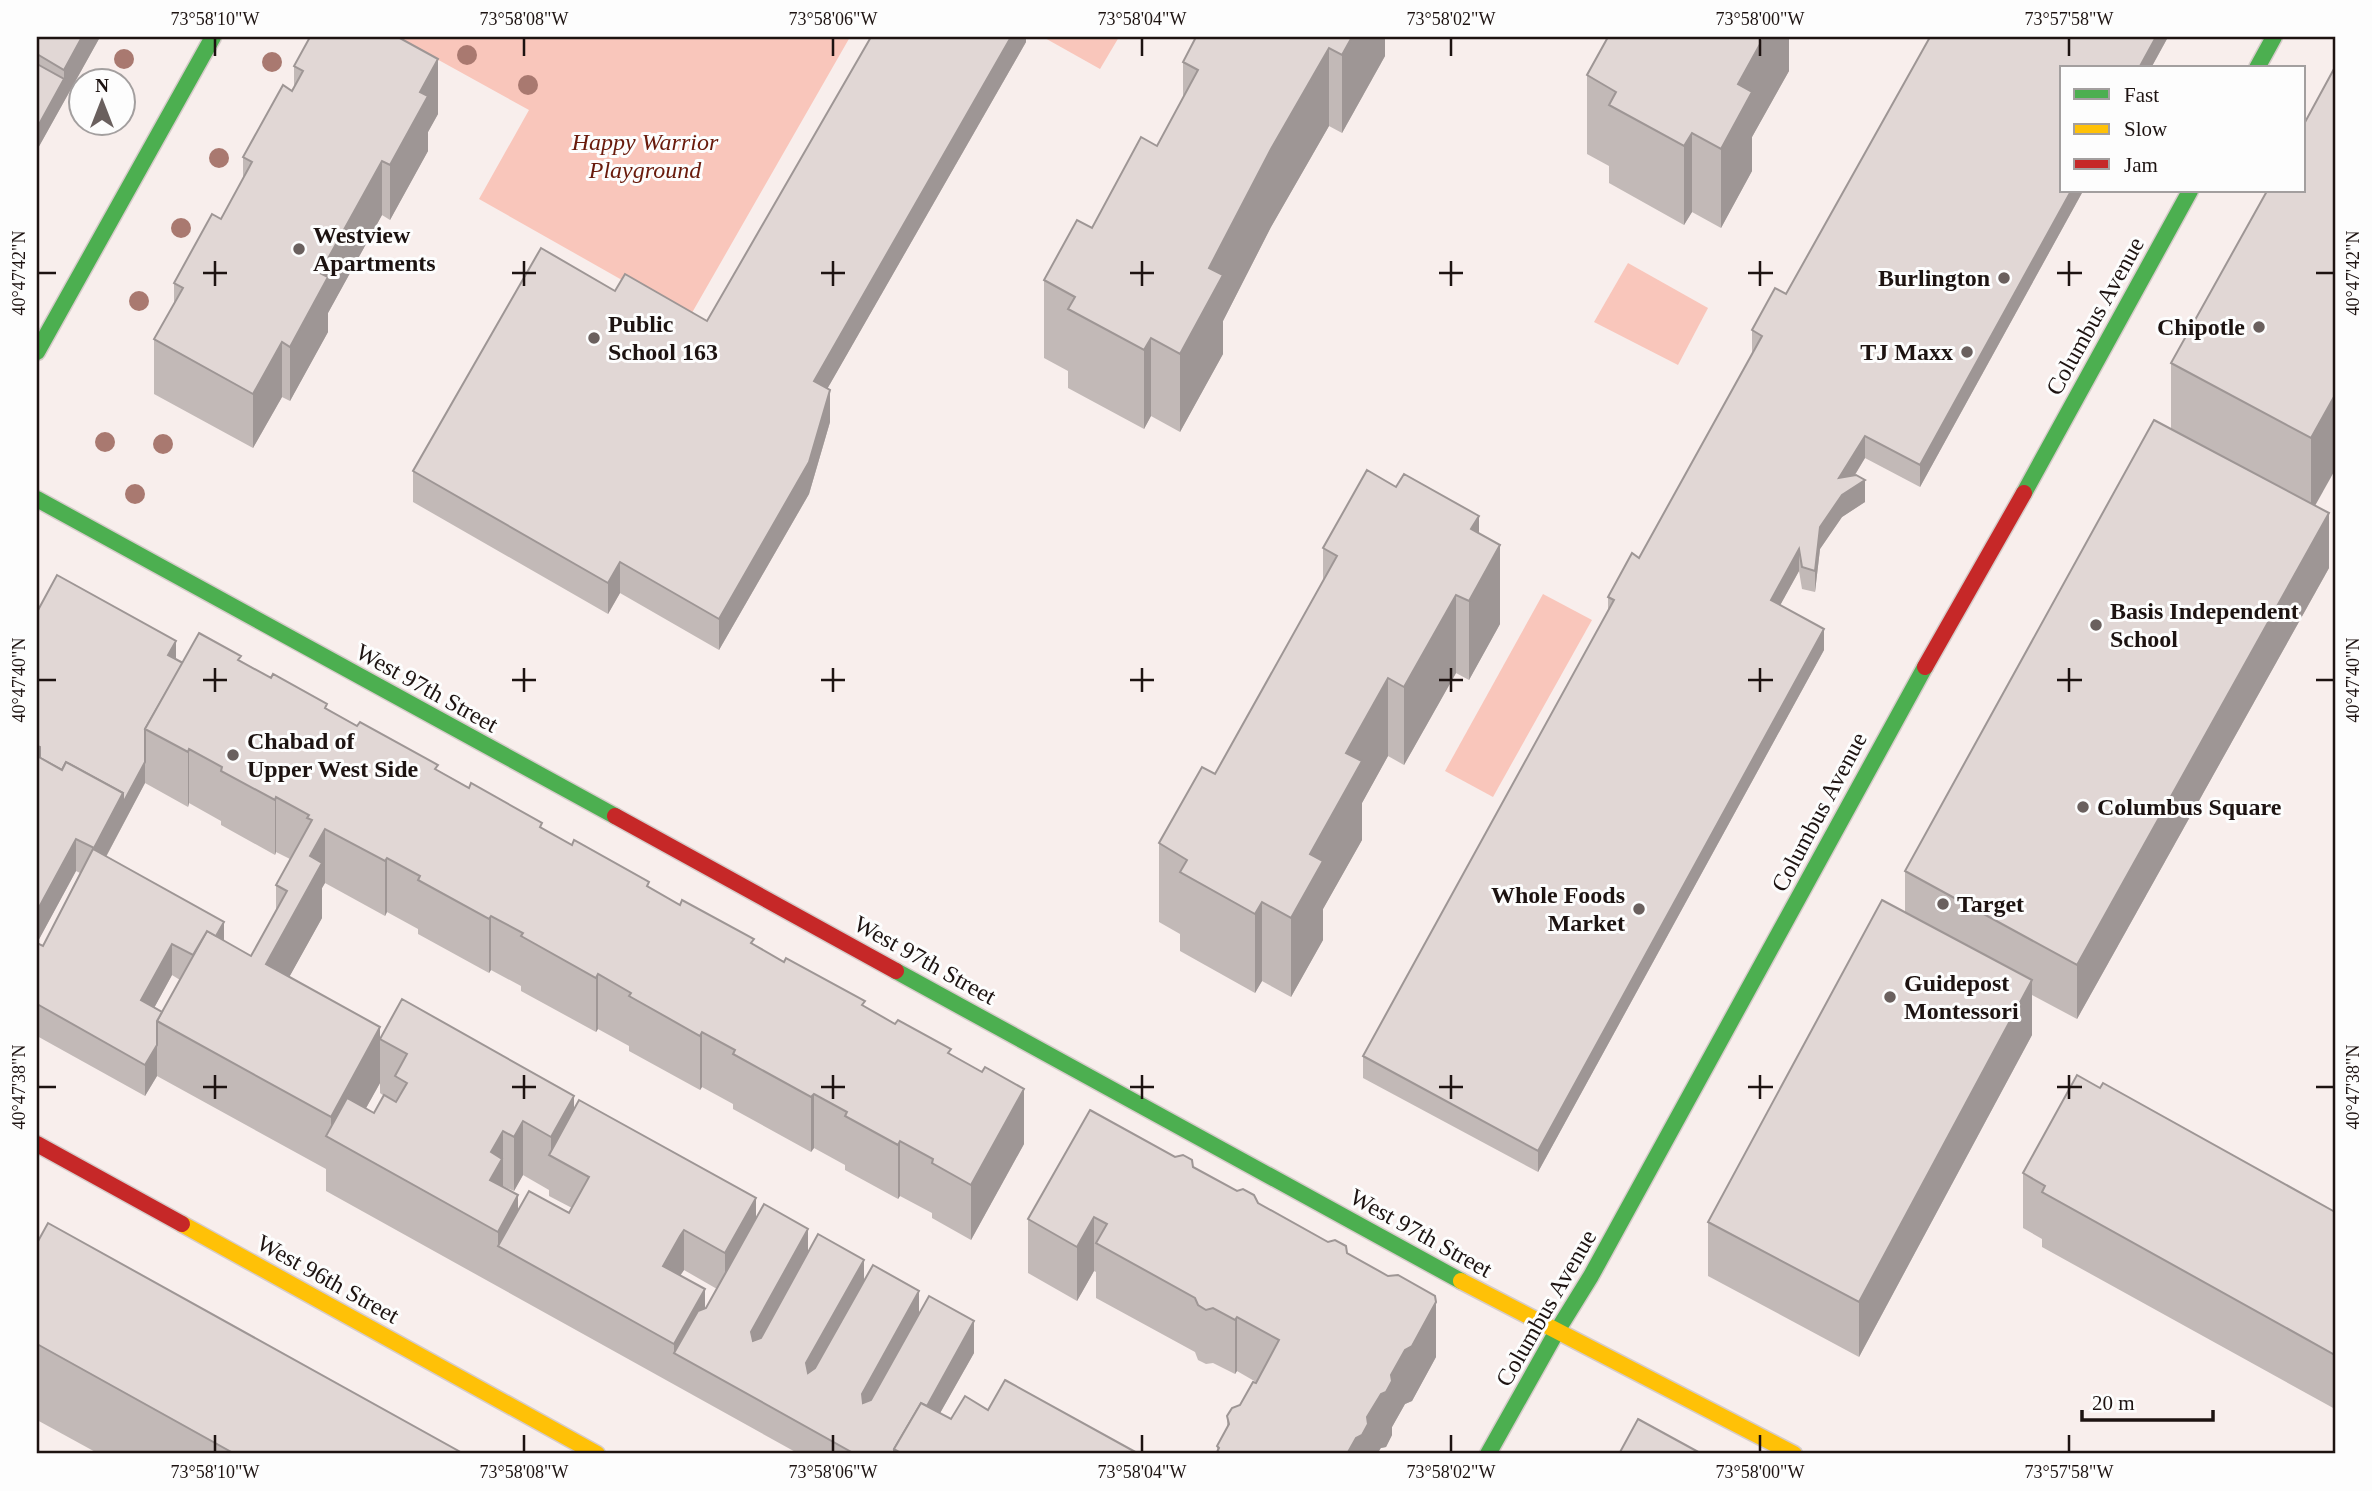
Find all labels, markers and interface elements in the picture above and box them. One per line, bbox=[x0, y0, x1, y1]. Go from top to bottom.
text: 73°58'10"W bbox=[171, 9, 259, 29]
text: 73°58'08"W bbox=[480, 9, 568, 29]
text: 73°58'06"W bbox=[789, 9, 877, 29]
text: 73°58'04"W bbox=[1098, 9, 1186, 29]
text: 73°58'02"W bbox=[1407, 9, 1495, 29]
text: 73°58'00"W bbox=[1716, 9, 1804, 29]
text: 73°57'58"W bbox=[2025, 9, 2113, 29]
north arrow bbox=[66, 66, 136, 136]
legend bbox=[2060, 66, 2306, 192]
text: N bbox=[95, 75, 109, 96]
text: Fast bbox=[2124, 83, 2159, 107]
text: Slow bbox=[2124, 117, 2168, 141]
park label: Happy Warrior Playground bbox=[571, 129, 719, 183]
text: Jam bbox=[2124, 153, 2158, 177]
place label: Westview Apartments bbox=[313, 222, 436, 276]
text: 40°47'42"N bbox=[9, 231, 29, 315]
text: 40°47'42"N bbox=[2343, 231, 2363, 315]
street label: Columbus Avenue bbox=[2041, 233, 2149, 399]
marker: Westview Apartments bbox=[291, 241, 307, 257]
place label: Burlington bbox=[1878, 265, 1990, 291]
marker: Burlington bbox=[1996, 270, 2012, 286]
place label: Public School 163 bbox=[608, 311, 718, 365]
place label: Chipotle bbox=[2157, 314, 2245, 340]
marker: Chipotle bbox=[2251, 319, 2267, 335]
marker: Public School 163 bbox=[586, 330, 602, 346]
place label: TJ Maxx bbox=[1860, 339, 1953, 365]
marker: TJ Maxx bbox=[1959, 344, 1975, 360]
place label: Basis Independent School bbox=[2110, 598, 2299, 652]
marker: Basis Independent School bbox=[2088, 617, 2104, 633]
text: 40°47'40"N bbox=[9, 638, 29, 722]
street label: West 97th Street bbox=[352, 638, 503, 738]
text: 40°47'40"N bbox=[2343, 638, 2363, 722]
place label: Chabad of Upper West Side bbox=[247, 728, 418, 782]
street label: Columbus Avenue bbox=[1766, 728, 1872, 896]
marker: Chabad of Upper West Side bbox=[225, 747, 241, 763]
place label: Columbus Square bbox=[2097, 794, 2282, 820]
marker: Columbus Square bbox=[2075, 799, 2091, 815]
place label: Whole Foods Market bbox=[1491, 882, 1625, 936]
place label: Target bbox=[1957, 891, 2024, 917]
marker: Target bbox=[1935, 896, 1951, 912]
marker: Whole Foods Market bbox=[1631, 901, 1647, 917]
street label: West 97th Street bbox=[850, 910, 1001, 1010]
place label: Guidepost Montessori bbox=[1904, 970, 2019, 1024]
marker: Guidepost Montessori bbox=[1882, 989, 1898, 1005]
text: 40°47'38"N bbox=[9, 1045, 29, 1129]
text: 40°47'38"N bbox=[2343, 1045, 2363, 1129]
street label: West 97th Street bbox=[1346, 1183, 1497, 1283]
street label: Columbus Avenue bbox=[1491, 1225, 1601, 1391]
street label: West 96th Street bbox=[253, 1229, 404, 1329]
scale bar bbox=[2082, 1379, 2213, 1423]
text: 20 m bbox=[2092, 1391, 2135, 1415]
text: 73°58'10"W bbox=[171, 1462, 259, 1482]
text: 73°58'08"W bbox=[480, 1462, 568, 1482]
text: 73°58'06"W bbox=[789, 1462, 877, 1482]
text: 73°58'04"W bbox=[1098, 1462, 1186, 1482]
text: 73°58'02"W bbox=[1407, 1462, 1495, 1482]
text: 73°58'00"W bbox=[1716, 1462, 1804, 1482]
text: 73°57'58"W bbox=[2025, 1462, 2113, 1482]

